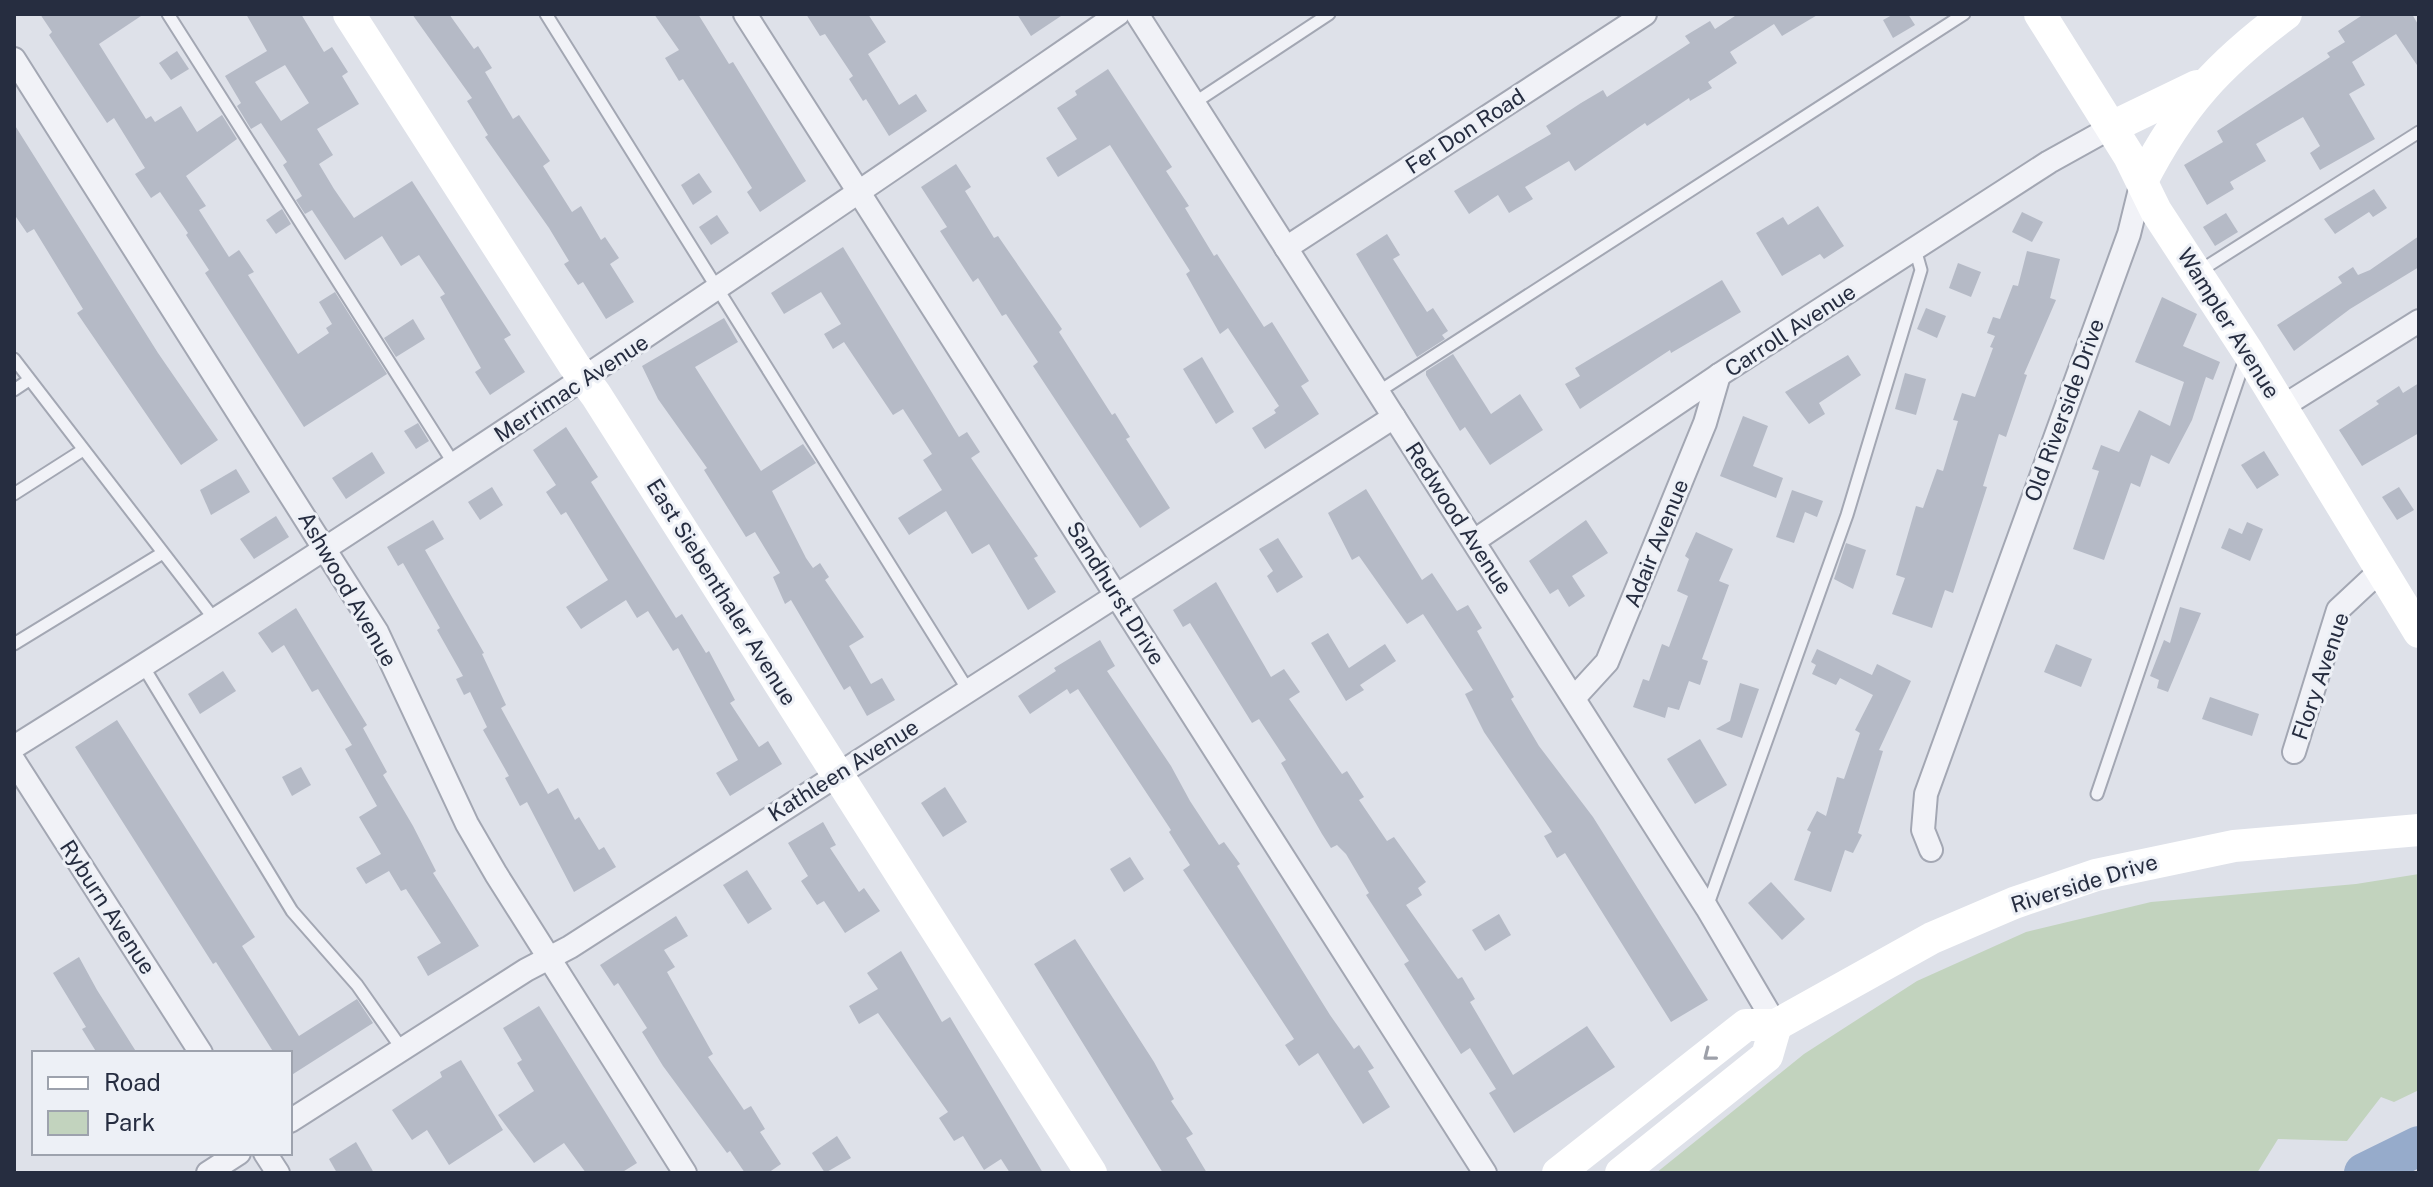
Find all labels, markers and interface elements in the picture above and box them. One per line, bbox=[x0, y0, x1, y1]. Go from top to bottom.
street label: Fer Don Road bbox=[1400, 83, 1530, 179]
street label: Wampler Avenue bbox=[2172, 243, 2286, 403]
street label: Carroll Avenue bbox=[1720, 278, 1860, 382]
street label: Old Riverside Drive bbox=[2019, 315, 2109, 505]
street label: Merrimac Avenue bbox=[489, 328, 653, 448]
street label: Redwood Avenue bbox=[1400, 437, 1518, 599]
street label: East Siebenthaler Avenue bbox=[641, 474, 803, 710]
street label: Adair Avenue bbox=[1619, 475, 1693, 611]
street label: Ashwood Avenue bbox=[293, 507, 403, 671]
street label: Sandhurst Drive bbox=[1061, 516, 1171, 670]
street label: Flory Avenue bbox=[2286, 609, 2354, 743]
street label: Kathleen Avenue bbox=[763, 713, 923, 827]
street label: Ryburn Avenue bbox=[55, 835, 161, 979]
street label: Riverside Drive bbox=[2007, 848, 2161, 918]
one-way arrow bbox=[1703, 1045, 1718, 1059]
legend bbox=[32, 1051, 292, 1155]
text: Road bbox=[104, 1068, 161, 1096]
text: Park bbox=[104, 1108, 155, 1136]

